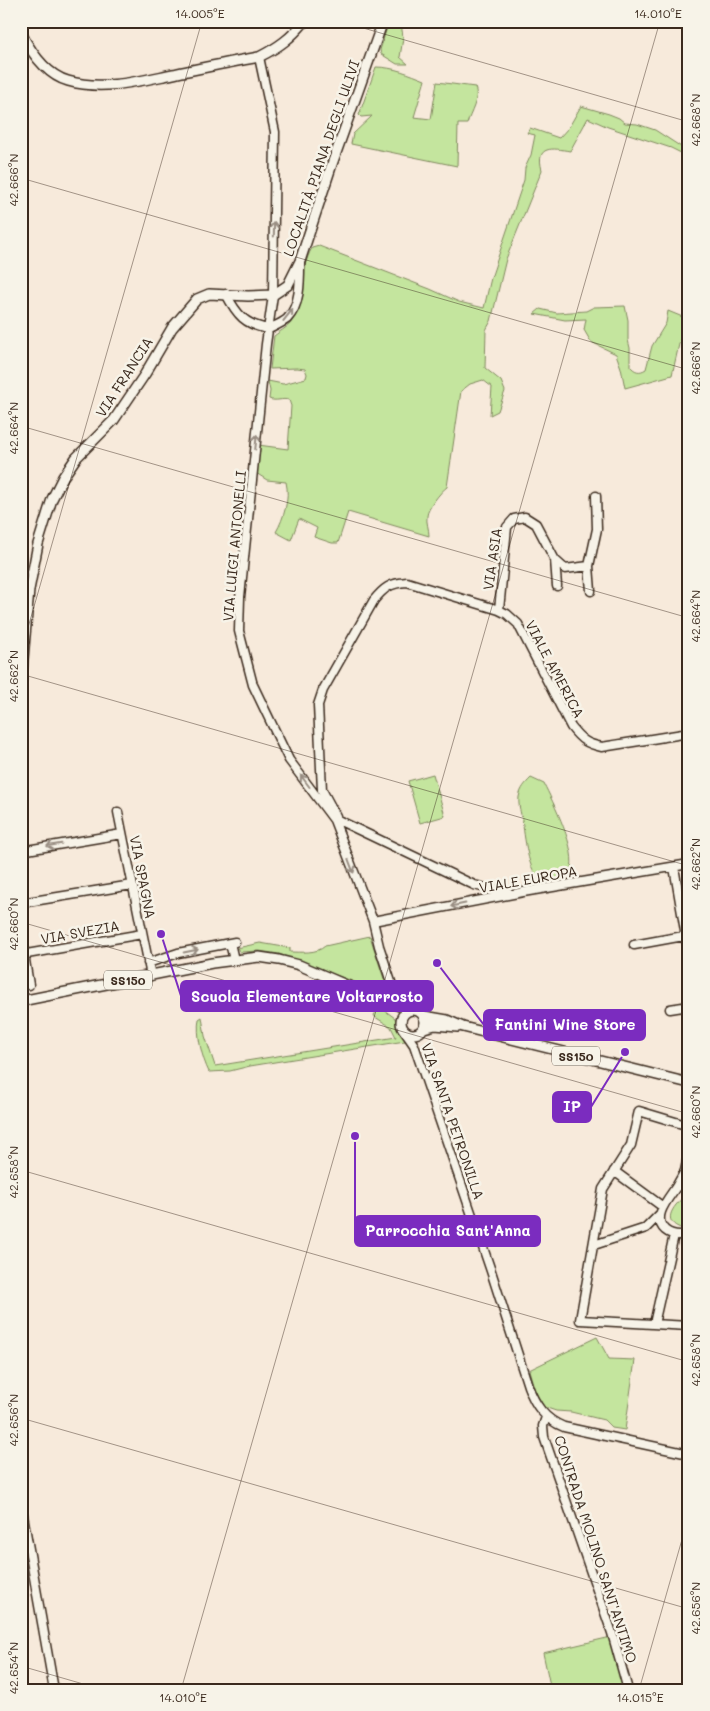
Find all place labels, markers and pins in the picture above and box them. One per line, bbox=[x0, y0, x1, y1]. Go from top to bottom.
callout: Scuola Elementare Voltarrosto bbox=[181, 981, 433, 1011]
callout: Fantini Wine Store bbox=[484, 1010, 645, 1040]
callout: IP bbox=[553, 1092, 591, 1122]
callout: Parrocchia Sant'Anna bbox=[355, 1216, 540, 1246]

